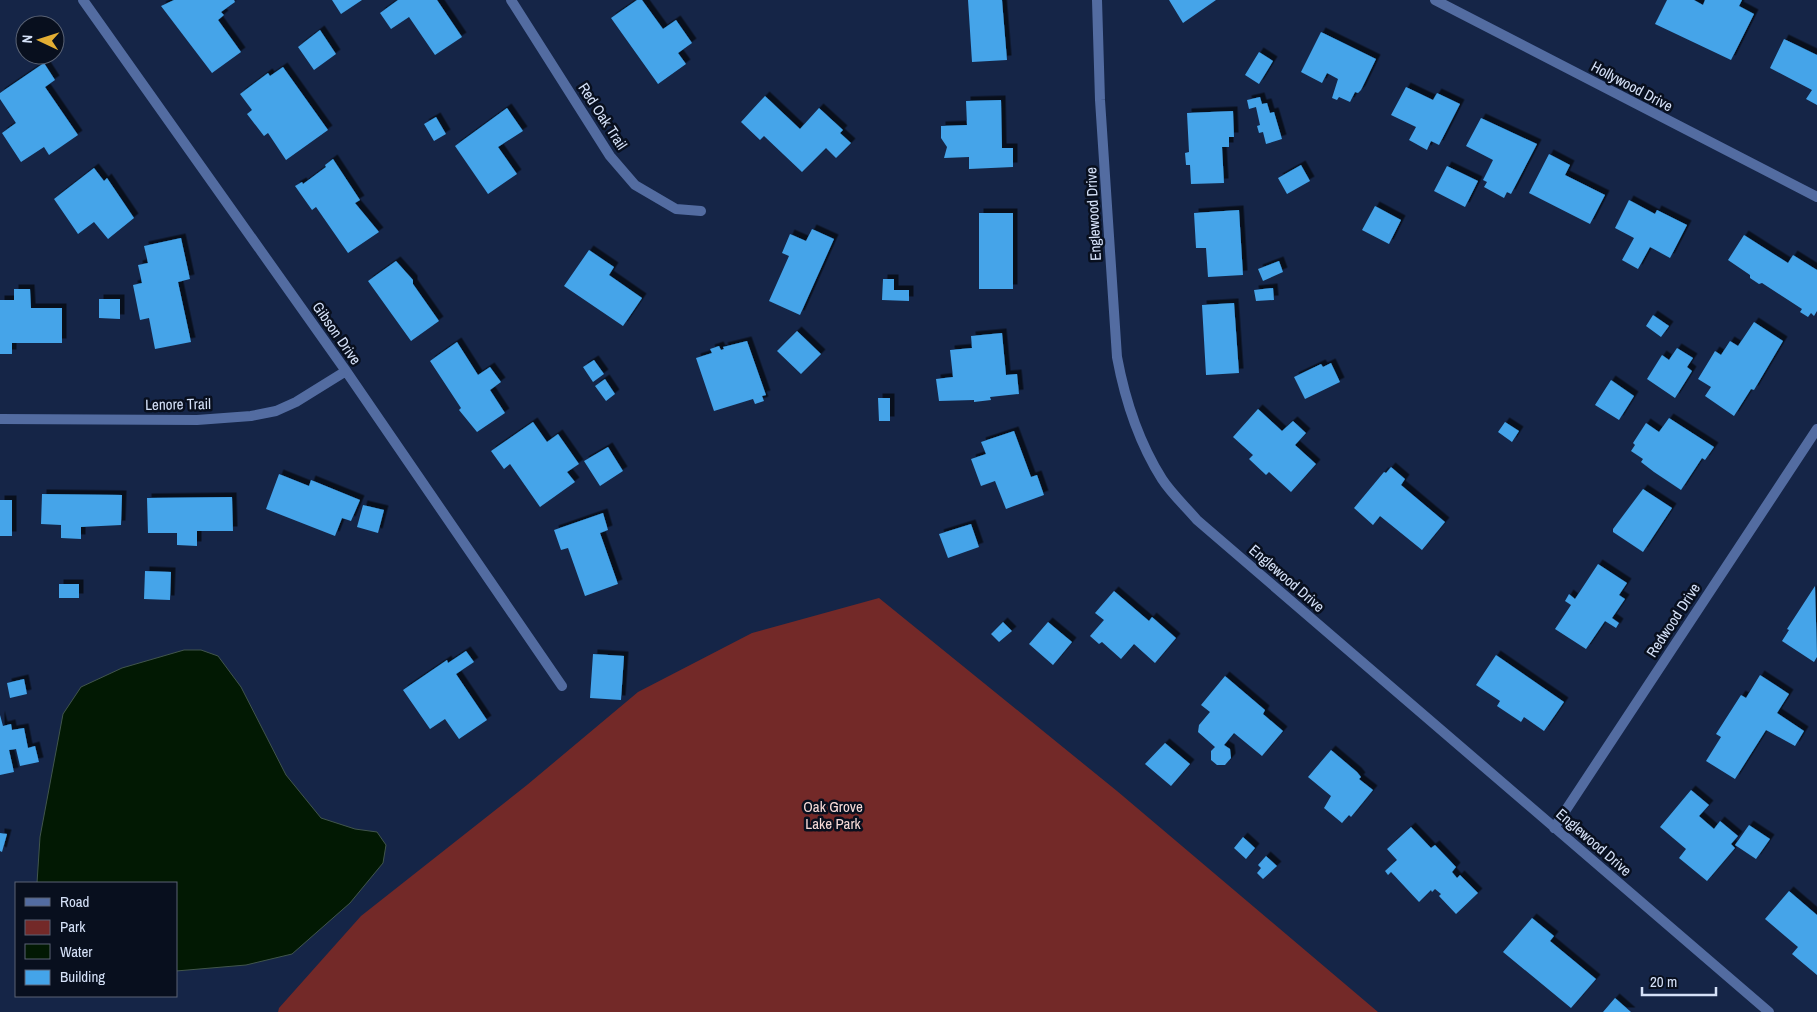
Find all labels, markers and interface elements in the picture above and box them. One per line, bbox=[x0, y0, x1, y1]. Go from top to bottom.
north arrow bbox=[15, 15, 65, 65]
text: N bbox=[18, 34, 36, 44]
street label: Hollywood Drive bbox=[1588, 56, 1677, 116]
street label: Red Oak Trail bbox=[574, 78, 632, 154]
street label: Englewood Drive bbox=[1080, 167, 1106, 261]
street label: Gibson Drive bbox=[308, 297, 366, 369]
street label: Lenore Trail bbox=[145, 393, 211, 415]
street label: Englewood Drive bbox=[1245, 539, 1329, 617]
street label: Redwood Drive bbox=[1641, 579, 1705, 661]
park label: Oak Grove Lake Park bbox=[803, 796, 863, 834]
street label: Englewood Drive bbox=[1552, 803, 1636, 881]
legend bbox=[15, 882, 178, 997]
text: Road bbox=[60, 891, 89, 912]
text: Park bbox=[60, 916, 86, 937]
text: Water bbox=[60, 941, 92, 962]
scale bar bbox=[1642, 964, 1716, 996]
text: Building bbox=[60, 966, 105, 987]
text: 20 m bbox=[1650, 971, 1677, 992]

